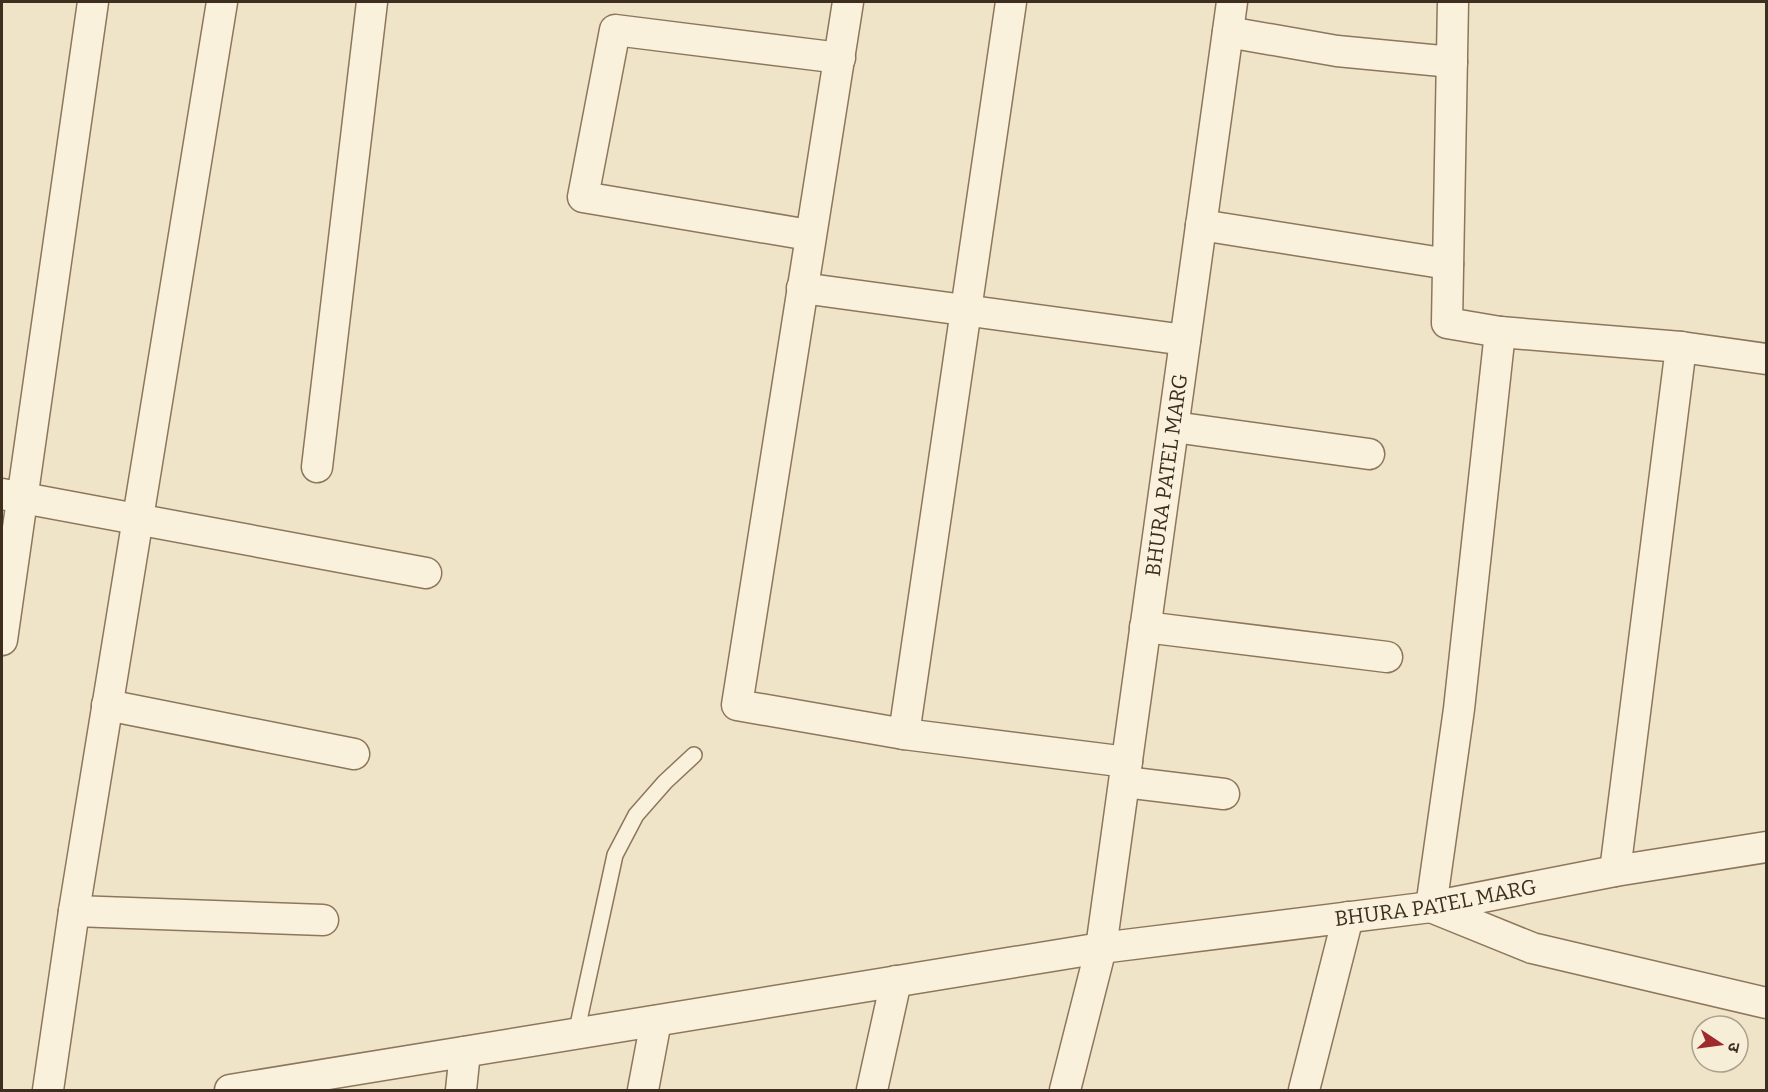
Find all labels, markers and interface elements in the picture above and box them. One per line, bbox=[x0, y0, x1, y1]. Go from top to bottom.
street label: BHURA PATEL MARG bbox=[1140, 372, 1193, 578]
street label: BHURA PATEL MARG bbox=[1333, 874, 1539, 932]
north arrow bbox=[1690, 1014, 1750, 1074]
text: उ bbox=[1724, 1041, 1744, 1055]

